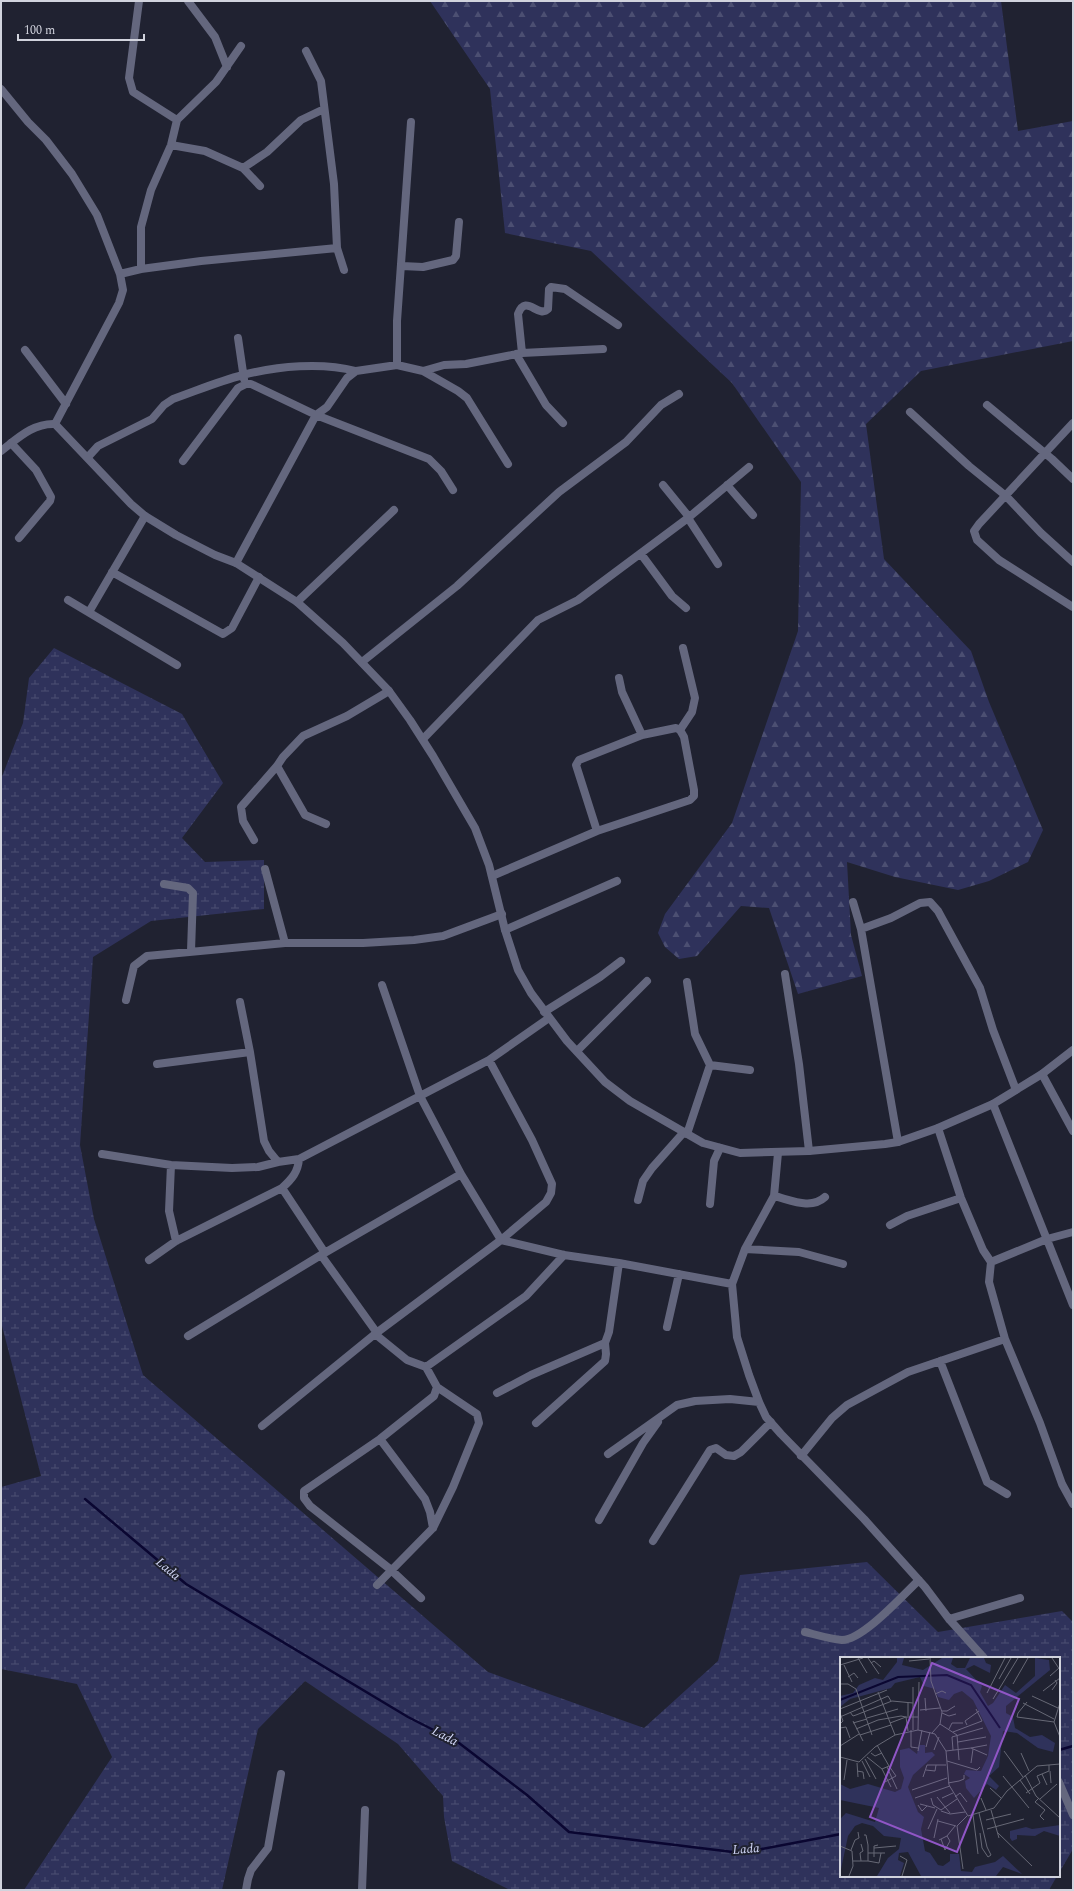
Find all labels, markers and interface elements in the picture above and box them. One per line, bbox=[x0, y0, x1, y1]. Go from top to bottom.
scale bar bbox=[18, 16, 144, 42]
text: 100 m bbox=[24, 21, 55, 40]
water label: Lada bbox=[151, 1553, 185, 1586]
inset map bbox=[840, 1657, 1060, 1877]
water label: Lada bbox=[428, 1721, 462, 1751]
water label: Lada bbox=[732, 1838, 761, 1860]

